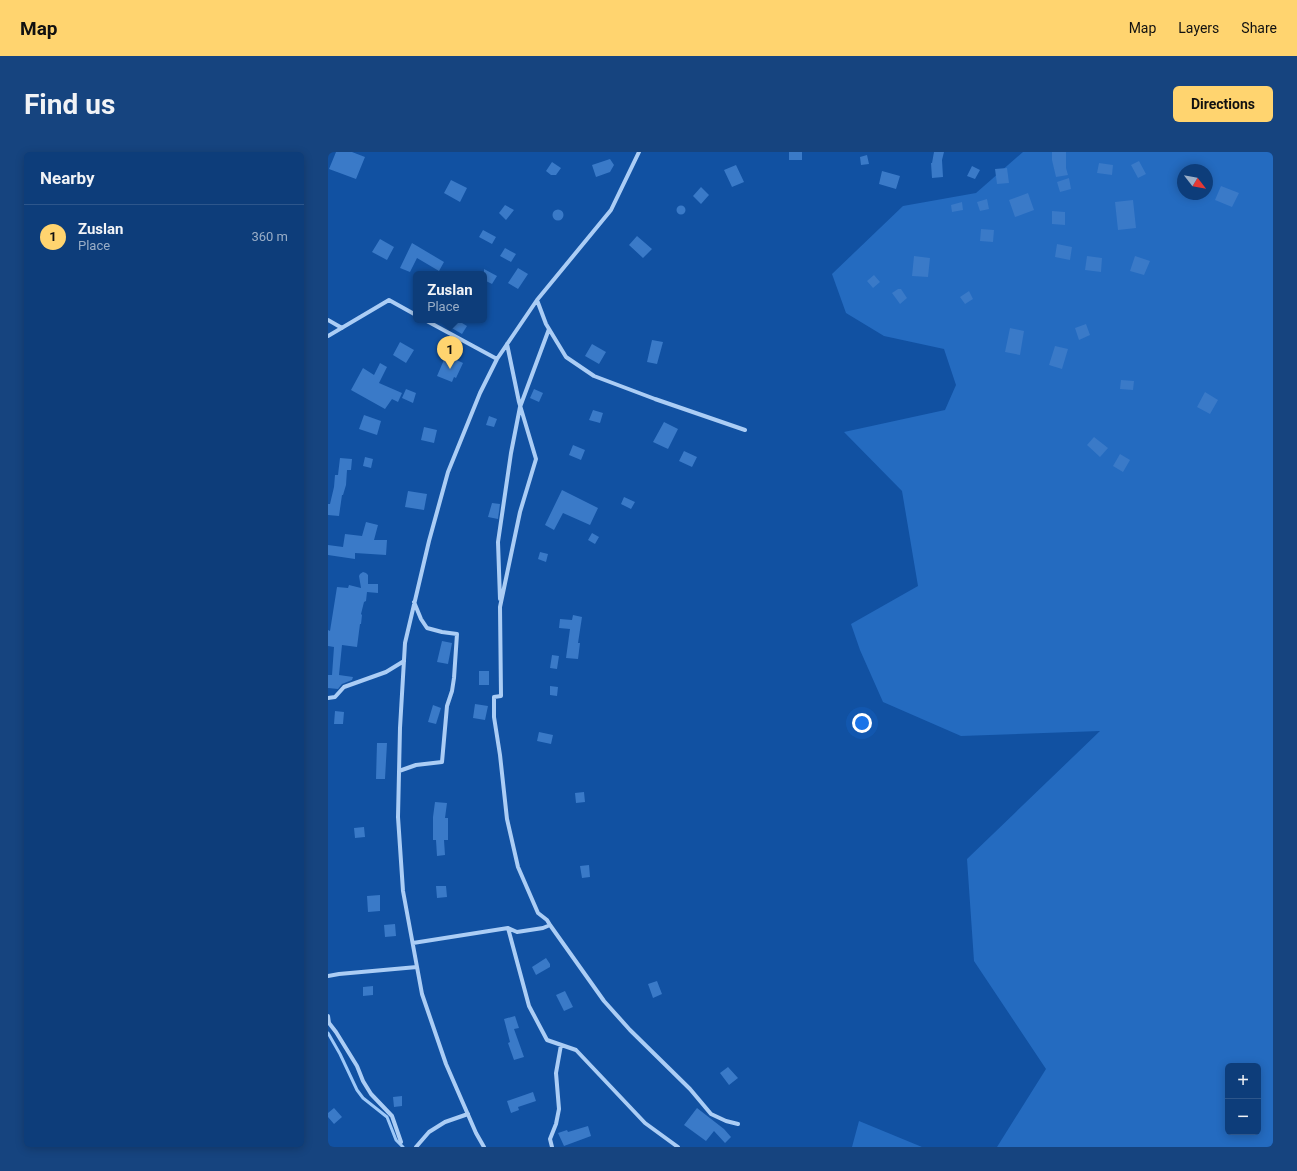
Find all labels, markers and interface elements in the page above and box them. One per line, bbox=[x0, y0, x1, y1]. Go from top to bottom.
text: Map bbox=[20, 17, 58, 40]
text: Map bbox=[1129, 20, 1156, 36]
text: Layers bbox=[1178, 20, 1219, 36]
text: Share bbox=[1241, 20, 1277, 36]
button: Directions bbox=[1173, 86, 1273, 122]
text: Find us bbox=[24, 88, 115, 121]
north arrow bbox=[1177, 164, 1213, 200]
text: Nearby bbox=[40, 168, 95, 188]
text: Zuslan bbox=[78, 220, 123, 238]
text: 1 bbox=[49, 229, 57, 244]
text: 360 m bbox=[251, 229, 288, 244]
text: Place bbox=[78, 238, 110, 253]
popup bbox=[413, 271, 487, 323]
text: Zuslan bbox=[427, 281, 473, 299]
text: Place bbox=[427, 299, 459, 314]
pin: 1 bbox=[437, 336, 463, 369]
your location bbox=[852, 713, 872, 733]
map controls bbox=[1225, 1063, 1261, 1135]
button: + bbox=[1225, 1063, 1261, 1099]
button: − bbox=[1225, 1099, 1261, 1135]

